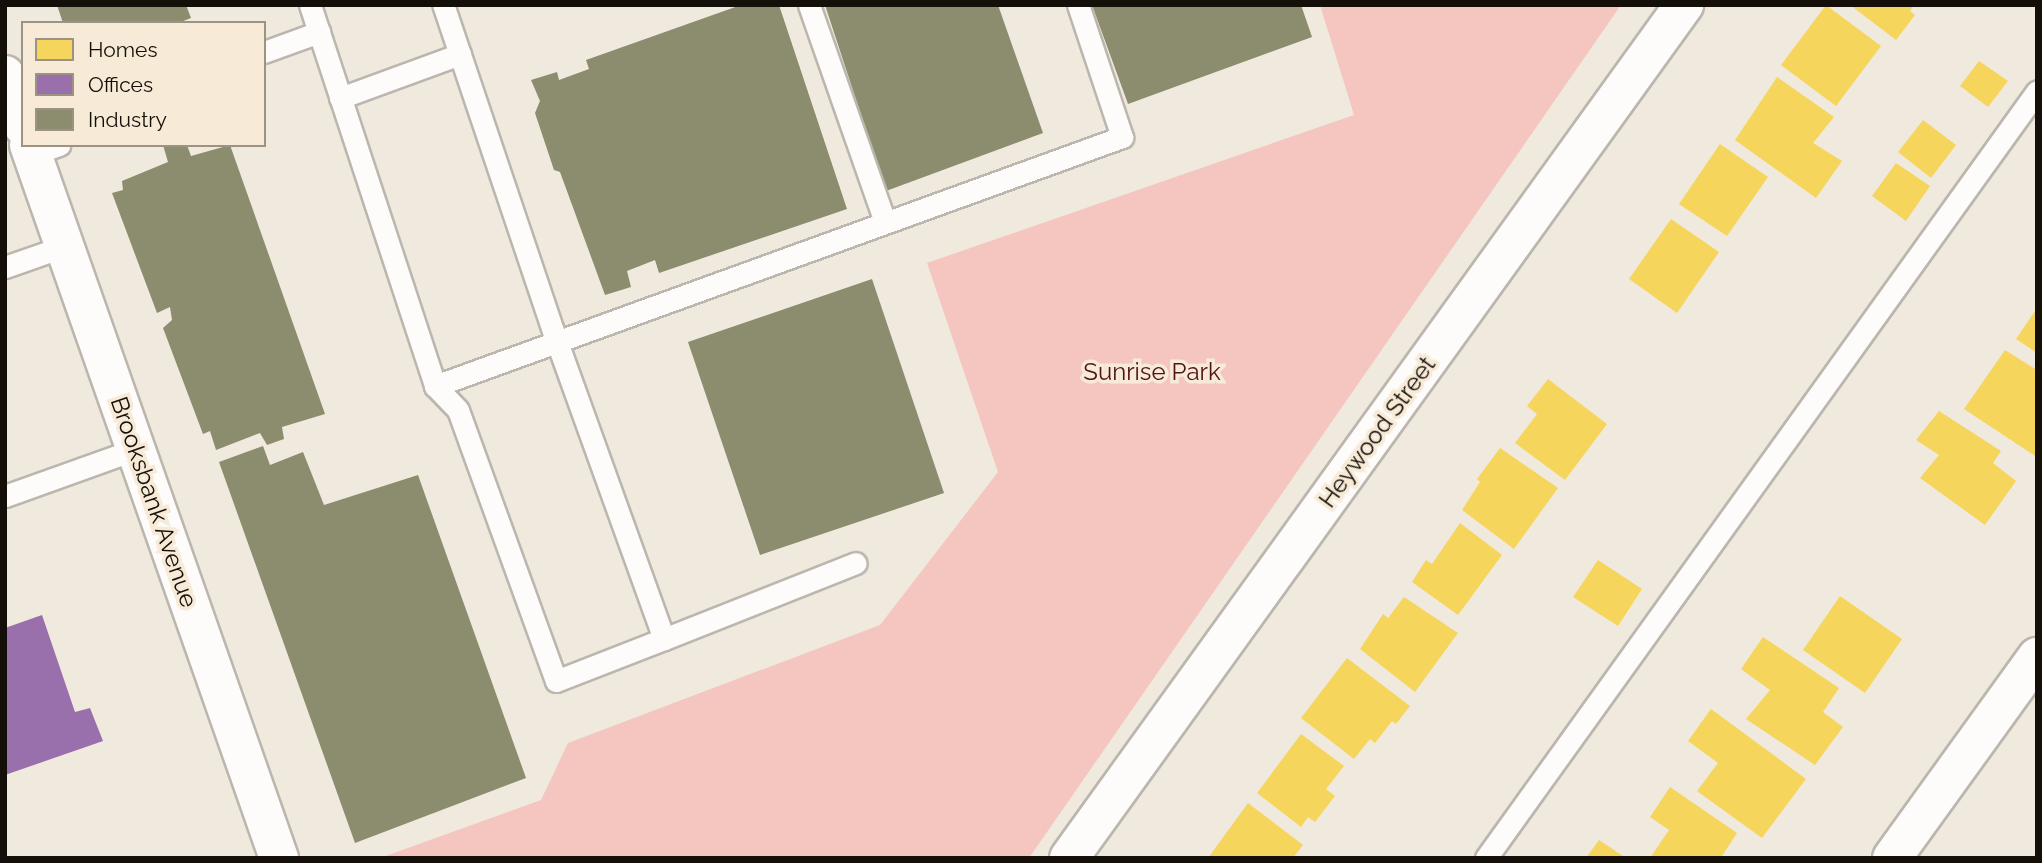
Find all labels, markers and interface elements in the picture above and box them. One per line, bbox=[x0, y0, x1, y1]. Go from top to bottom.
legend bbox=[21, 21, 266, 147]
text: Homes bbox=[88, 37, 158, 62]
text: Offices bbox=[88, 72, 153, 97]
text: Industry bbox=[88, 107, 167, 132]
street label: Heywood Street bbox=[1313, 351, 1441, 513]
park label: Sunrise Park bbox=[1083, 358, 1221, 386]
street label: Brooksbank Avenue bbox=[104, 392, 204, 612]

